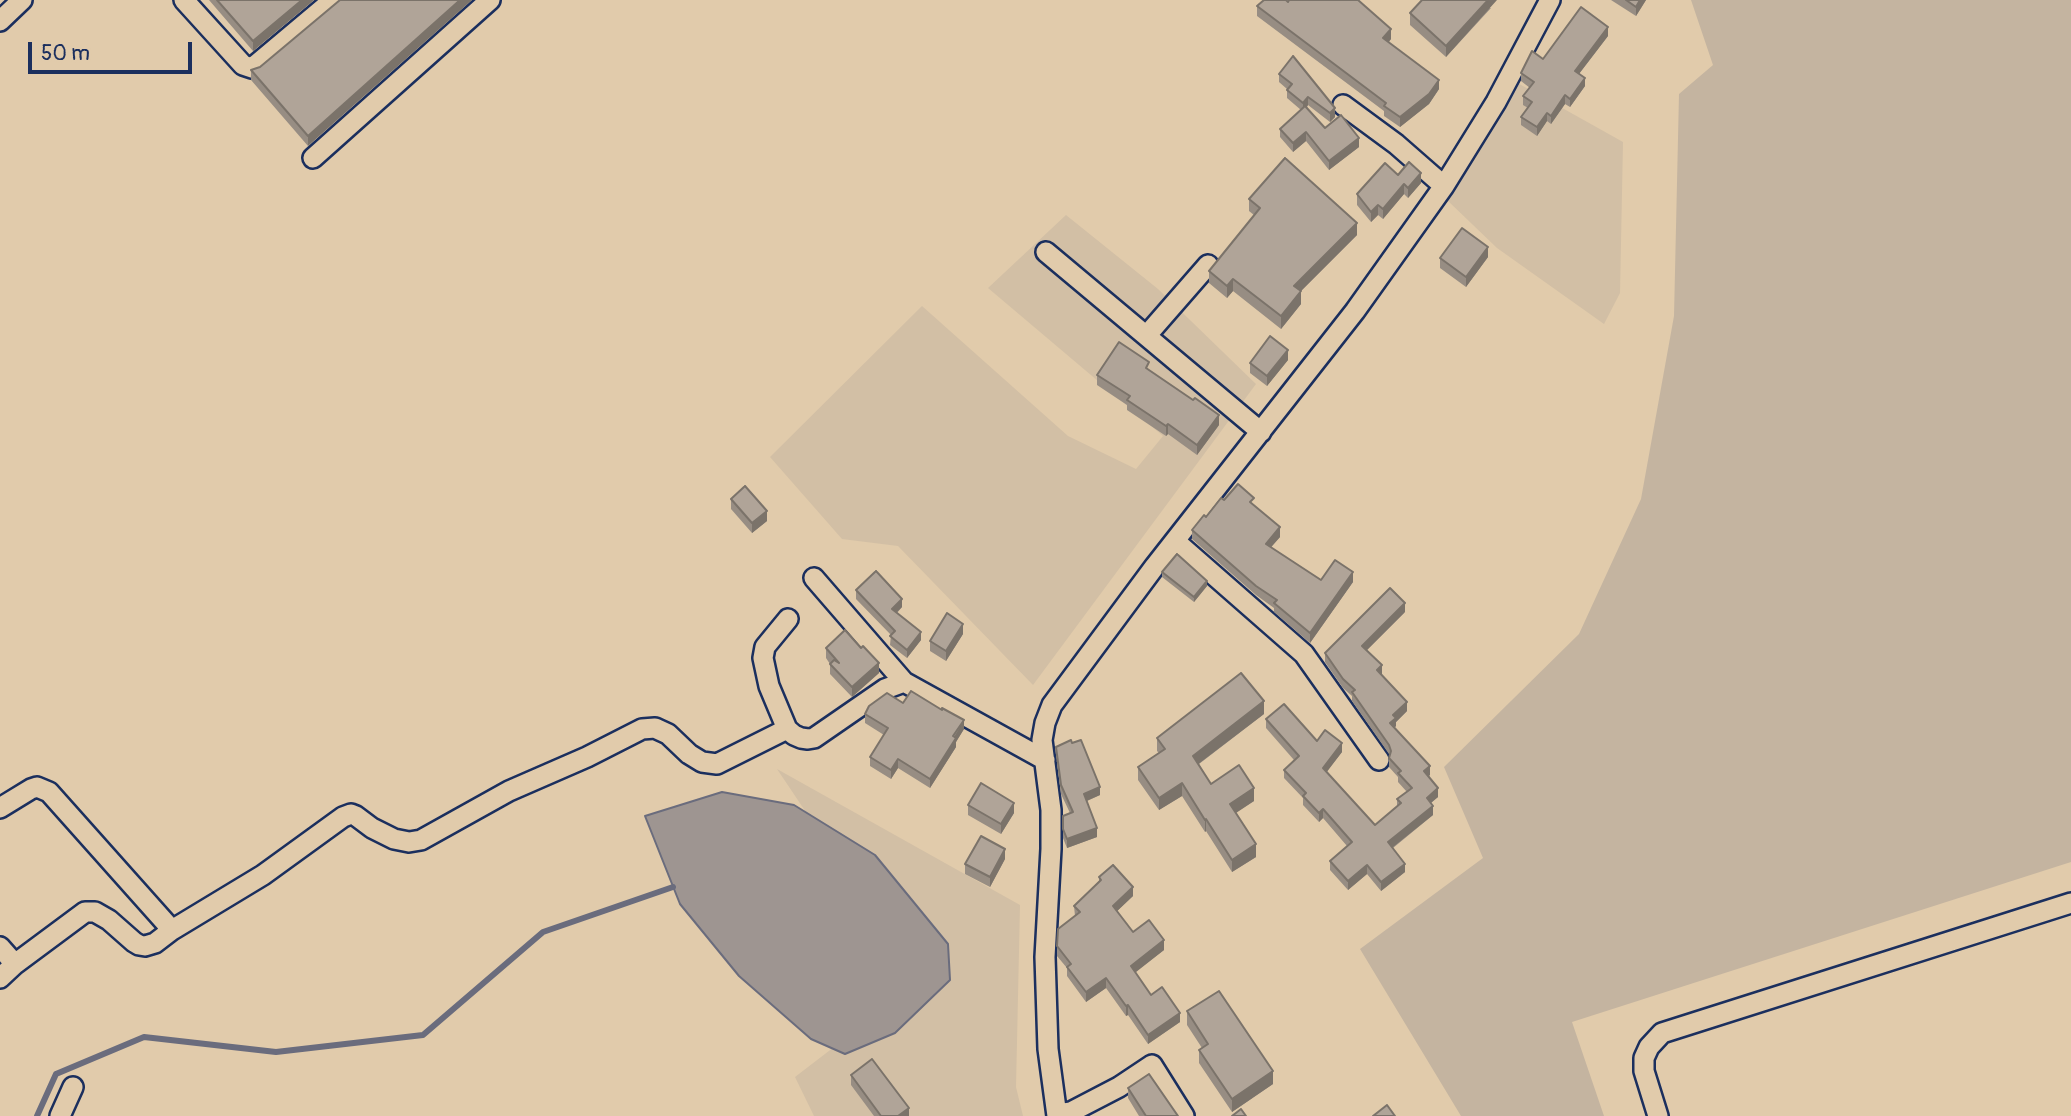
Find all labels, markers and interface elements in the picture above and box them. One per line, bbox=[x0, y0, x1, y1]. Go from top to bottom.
scale bar bbox=[32, 28, 196, 72]
text: 50 m bbox=[41, 40, 90, 67]

